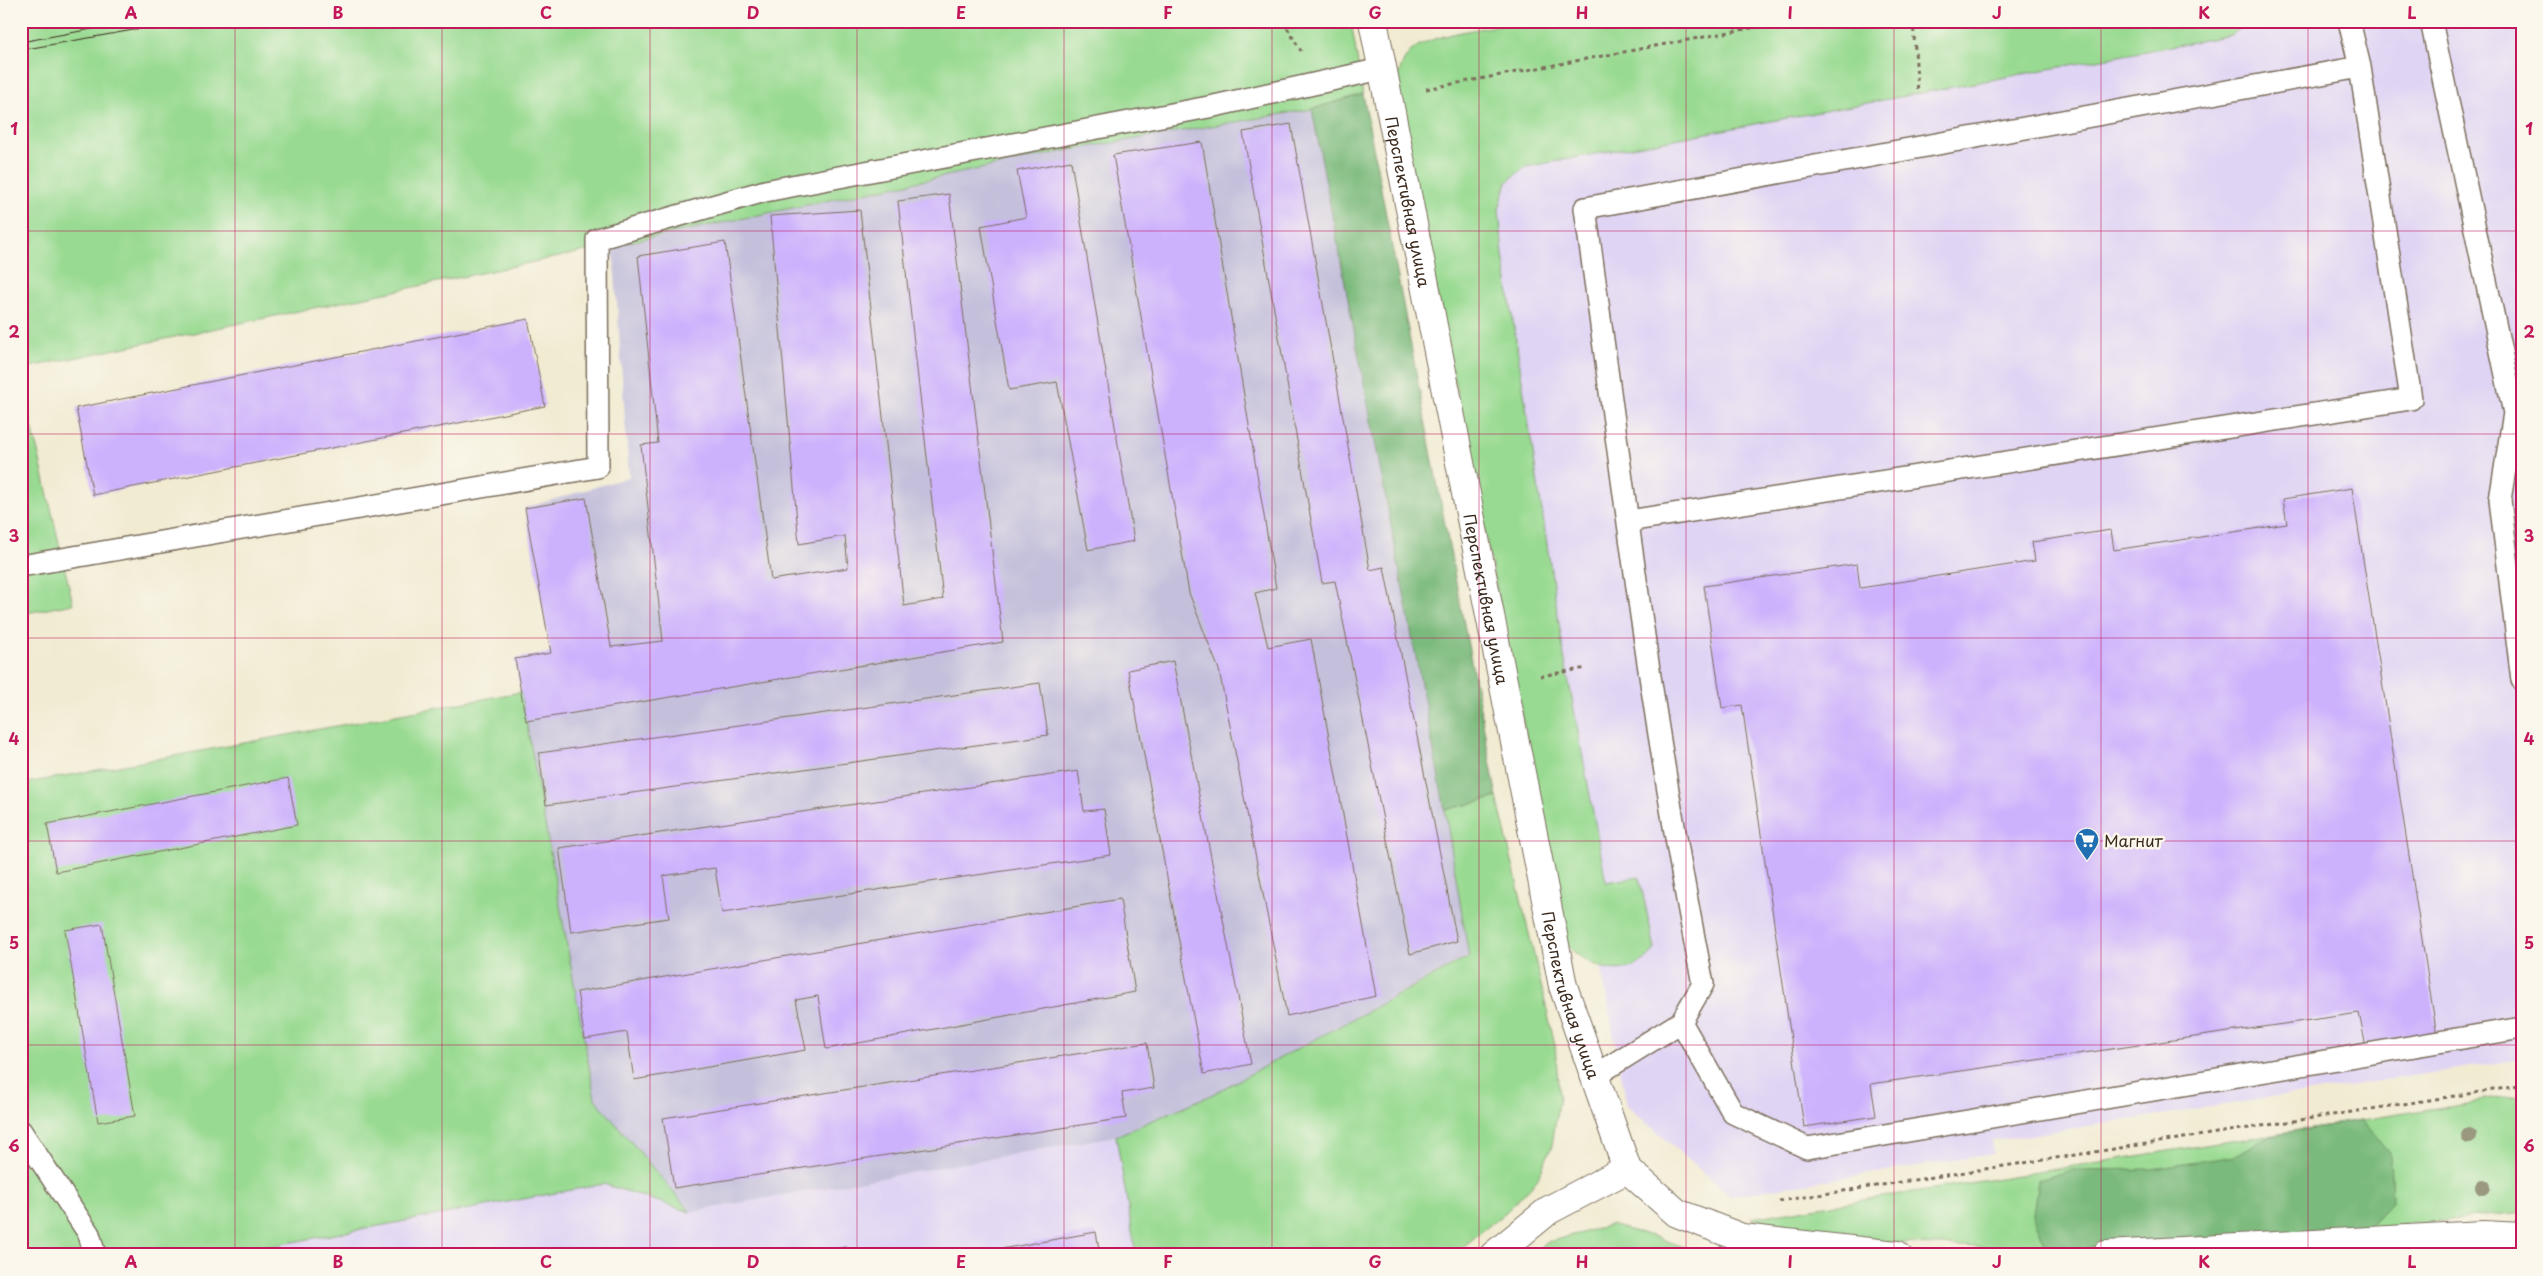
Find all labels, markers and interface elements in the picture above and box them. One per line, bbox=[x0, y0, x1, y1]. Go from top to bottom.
text: A bbox=[125, 0, 138, 24]
text: B bbox=[333, 0, 344, 24]
text: C bbox=[540, 0, 552, 24]
text: D bbox=[747, 0, 759, 24]
text: E bbox=[956, 0, 966, 24]
text: F bbox=[1163, 0, 1173, 24]
text: G bbox=[1368, 0, 1382, 24]
text: H bbox=[1576, 0, 1588, 24]
text: I bbox=[1787, 0, 1793, 24]
text: J bbox=[1992, 0, 2002, 24]
text: K bbox=[2198, 0, 2210, 24]
text: L bbox=[2407, 0, 2417, 24]
street label: Перспективная улица bbox=[1380, 114, 1437, 289]
text: 1 bbox=[10, 116, 18, 140]
text: 1 bbox=[2525, 116, 2533, 140]
text: 2 bbox=[8, 319, 20, 343]
text: 2 bbox=[2523, 319, 2535, 343]
street label: Перспективная улица bbox=[1458, 511, 1515, 686]
text: 3 bbox=[9, 523, 19, 547]
text: 3 bbox=[2524, 523, 2534, 547]
text: 4 bbox=[9, 726, 20, 750]
text: 4 bbox=[2524, 726, 2535, 750]
supermarket icon: Магнит bbox=[2074, 827, 2100, 861]
place label: Магнит bbox=[2104, 828, 2164, 852]
street label: Перспективная улица bbox=[1536, 909, 1606, 1082]
text: 5 bbox=[9, 930, 19, 954]
text: 5 bbox=[2524, 930, 2534, 954]
text: 6 bbox=[8, 1133, 20, 1157]
text: 6 bbox=[2523, 1133, 2535, 1157]
text: A bbox=[125, 1249, 138, 1273]
text: B bbox=[333, 1249, 344, 1273]
text: C bbox=[540, 1249, 552, 1273]
text: D bbox=[747, 1249, 759, 1273]
text: E bbox=[956, 1249, 966, 1273]
text: F bbox=[1163, 1249, 1173, 1273]
text: G bbox=[1368, 1249, 1382, 1273]
text: H bbox=[1576, 1249, 1588, 1273]
text: I bbox=[1787, 1249, 1793, 1273]
text: J bbox=[1992, 1249, 2002, 1273]
text: K bbox=[2198, 1249, 2210, 1273]
text: L bbox=[2407, 1249, 2417, 1273]

